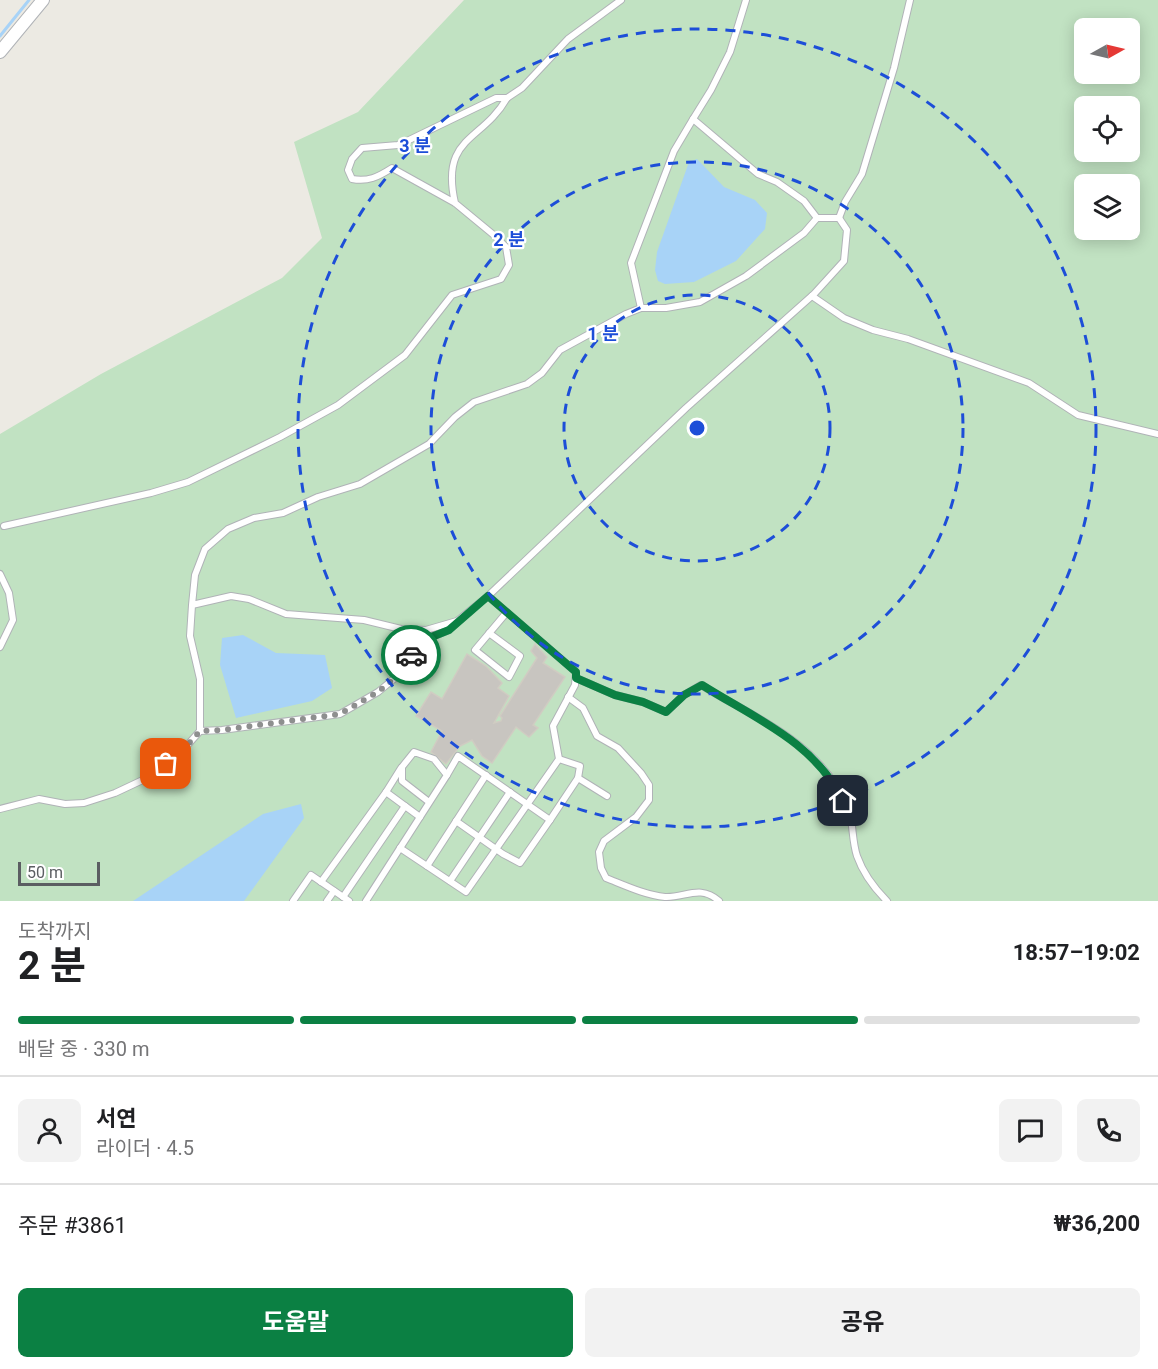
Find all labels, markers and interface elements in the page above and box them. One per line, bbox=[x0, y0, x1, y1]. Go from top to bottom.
north arrow bbox=[1074, 18, 1140, 84]
map controls bbox=[1074, 18, 1140, 240]
button: locate bbox=[1074, 96, 1140, 162]
text: 3 분 bbox=[399, 135, 431, 156]
button: layers bbox=[1074, 174, 1140, 240]
text: 2 분 bbox=[493, 229, 525, 250]
text: 1 분 bbox=[587, 323, 619, 344]
centre of rings bbox=[687, 418, 707, 438]
courier bbox=[381, 625, 441, 685]
icon: car bbox=[395, 639, 428, 672]
pin bbox=[140, 738, 191, 789]
icon: bag bbox=[149, 747, 182, 780]
pin bbox=[817, 775, 868, 826]
icon: home bbox=[826, 784, 859, 817]
scale bar bbox=[18, 859, 100, 886]
text: 50 m bbox=[27, 863, 63, 882]
text: 도착까지 bbox=[18, 919, 92, 943]
text: 18:57–19:02 bbox=[1013, 940, 1140, 965]
text: 2 분 bbox=[18, 943, 86, 989]
text: 배달 중 · 330 m bbox=[18, 1037, 150, 1061]
button: person bbox=[18, 1099, 81, 1162]
button: chat bbox=[999, 1099, 1062, 1162]
button: phone bbox=[1077, 1099, 1140, 1162]
text: 서연 bbox=[96, 1106, 136, 1131]
text: 라이더 · 4.5 bbox=[96, 1136, 194, 1160]
text: ₩36,200 bbox=[1054, 1211, 1140, 1236]
text: 주문 #3861 bbox=[18, 1213, 127, 1238]
button: 도움말 bbox=[18, 1288, 573, 1357]
button: 공유 bbox=[585, 1288, 1140, 1357]

